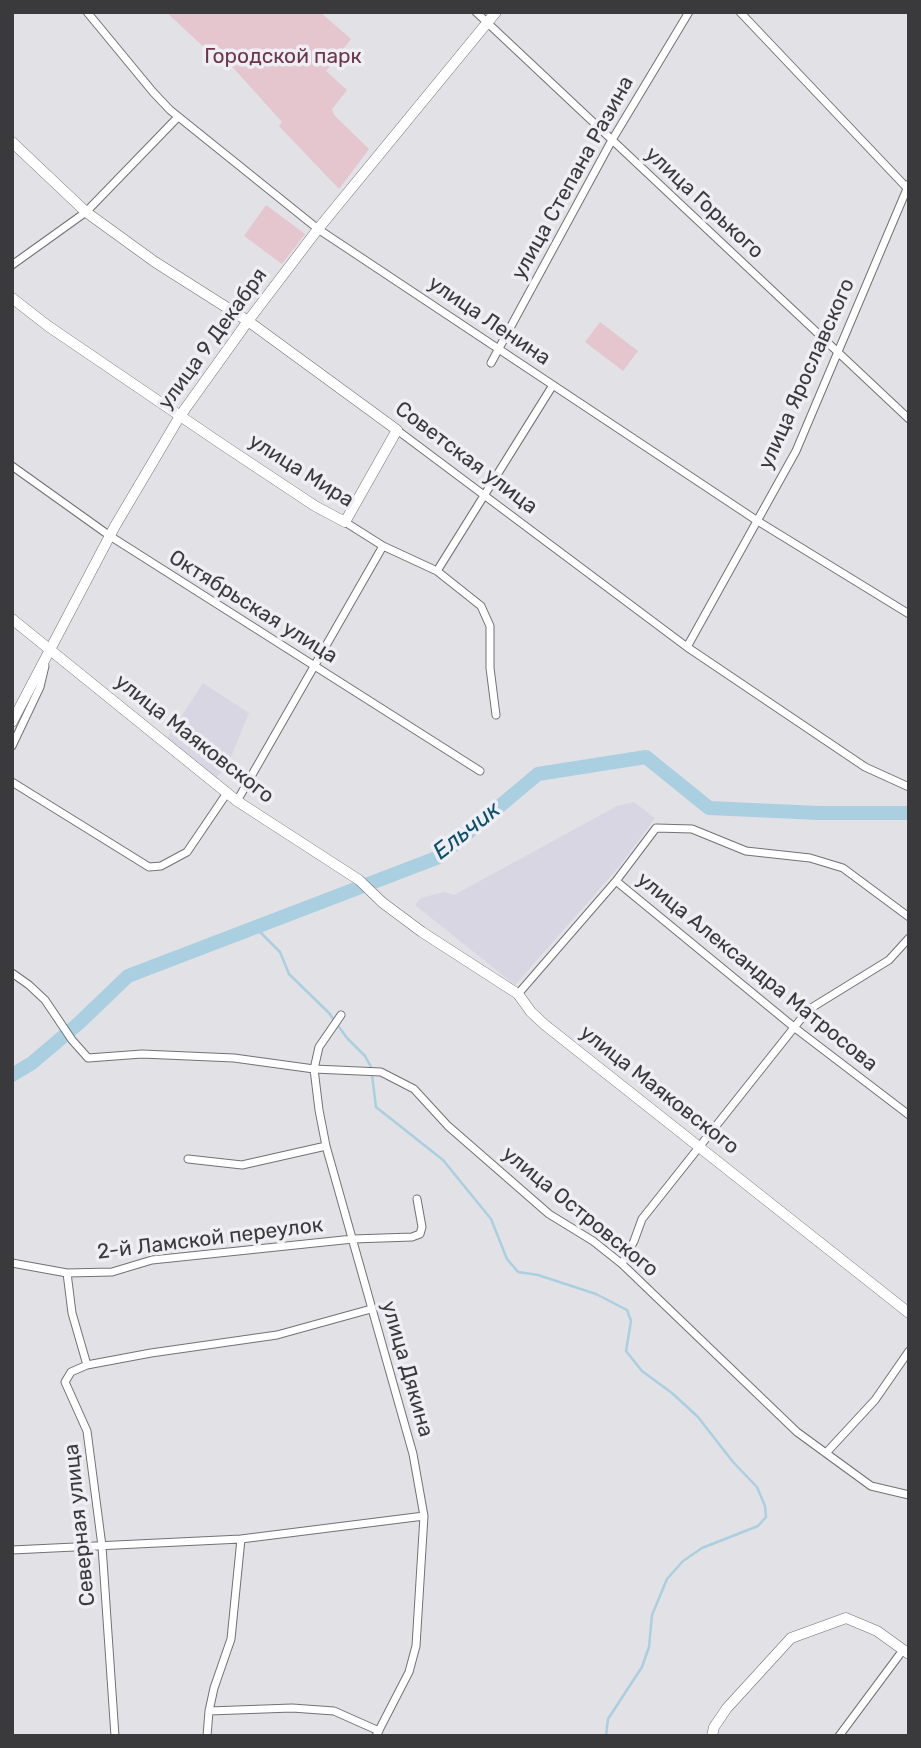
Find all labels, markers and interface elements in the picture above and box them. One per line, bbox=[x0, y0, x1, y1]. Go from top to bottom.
park label: Городской парк bbox=[204, 44, 362, 70]
street label: улица Степана Разина bbox=[507, 72, 639, 284]
street label: улица Горького bbox=[640, 142, 768, 264]
street label: улица 9 Декабря bbox=[153, 263, 273, 415]
street label: улица Ленина bbox=[423, 271, 555, 371]
street label: улица Ярославского bbox=[754, 275, 860, 473]
street label: Советская улица bbox=[390, 396, 542, 520]
street label: улица Мира bbox=[244, 429, 358, 513]
street label: Октябрьская улица bbox=[164, 545, 342, 669]
street label: улица Маяковского bbox=[109, 669, 279, 809]
water label: Ельчик bbox=[428, 796, 506, 866]
street label: улица Александра Матросова bbox=[631, 867, 883, 1077]
street label: улица Маяковского bbox=[574, 1020, 744, 1160]
street label: улица Островского bbox=[497, 1141, 663, 1283]
street label: 2-й Ламской переулок bbox=[96, 1213, 324, 1265]
street label: улица Дякина bbox=[376, 1298, 438, 1440]
street label: Северная улица bbox=[59, 1443, 101, 1607]

